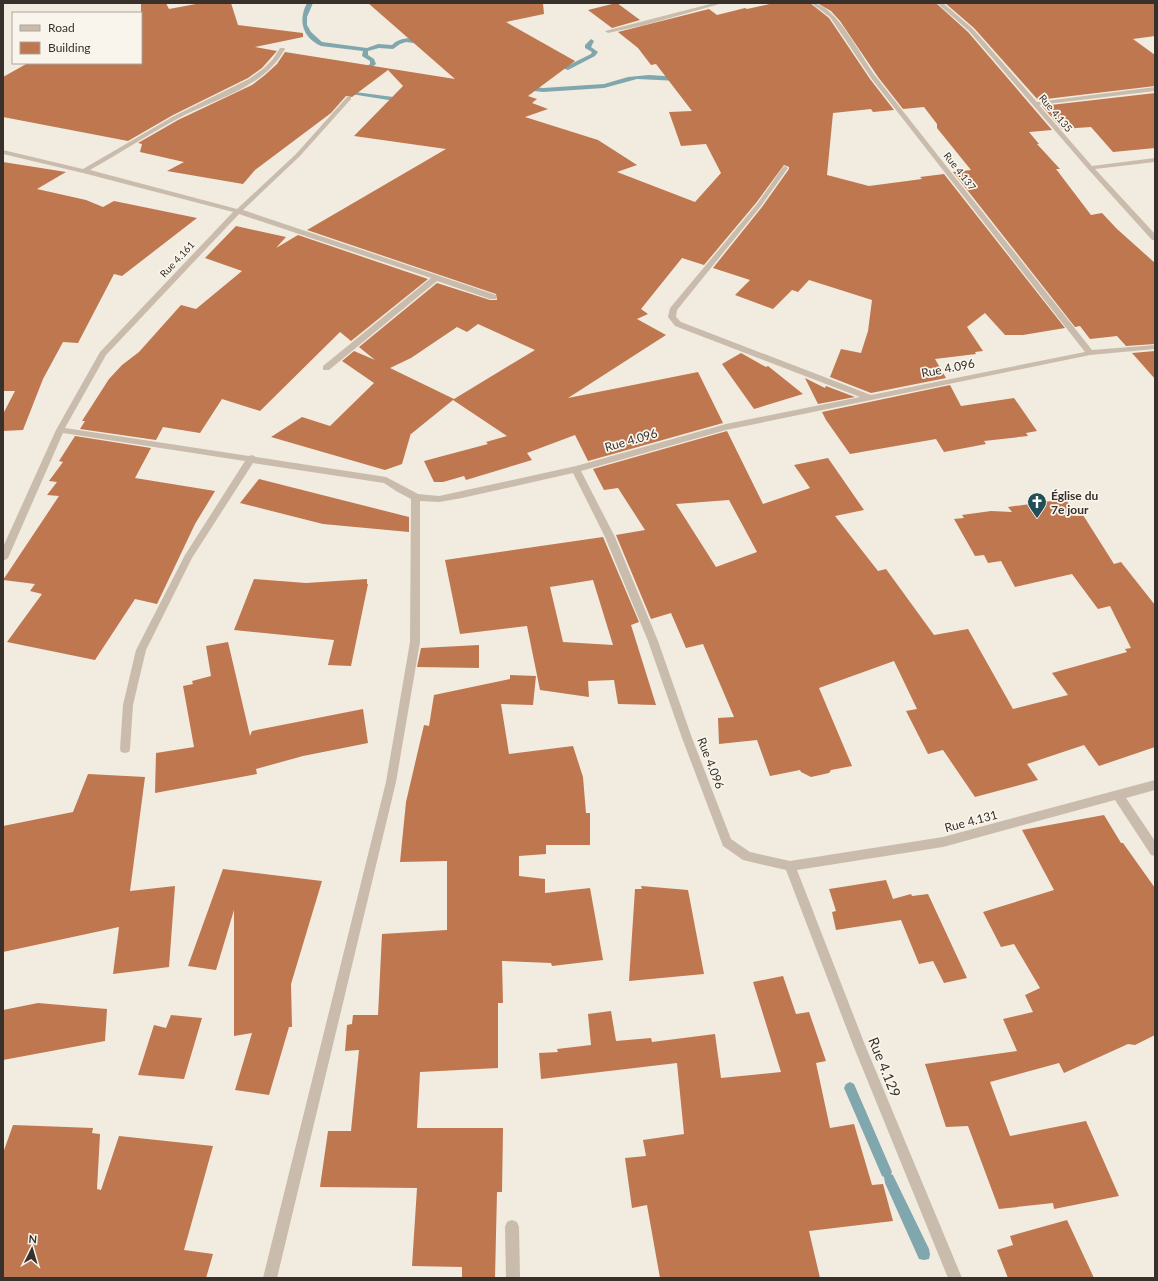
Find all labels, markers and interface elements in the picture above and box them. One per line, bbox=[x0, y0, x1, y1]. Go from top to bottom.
legend bbox=[12, 12, 142, 64]
text: Road bbox=[48, 20, 75, 35]
text: Building bbox=[48, 40, 91, 55]
street label: Rue 4.135 bbox=[1037, 92, 1075, 134]
street label: Rue 4.137 bbox=[941, 150, 979, 193]
street label: Rue 4.161 bbox=[157, 238, 197, 280]
street label: Rue 4.096 bbox=[920, 355, 976, 381]
street label: Rue 4.096 bbox=[603, 425, 659, 455]
place label: Église du 7e jour bbox=[1051, 488, 1099, 517]
church icon: Église du 7e jour bbox=[1026, 491, 1048, 519]
street label: Rue 4.096 bbox=[694, 735, 728, 791]
street label: Rue 4.131 bbox=[943, 807, 999, 835]
street label: Rue 4.129 bbox=[865, 1035, 905, 1099]
north arrow bbox=[12, 1229, 52, 1269]
text: N bbox=[28, 1232, 38, 1245]

